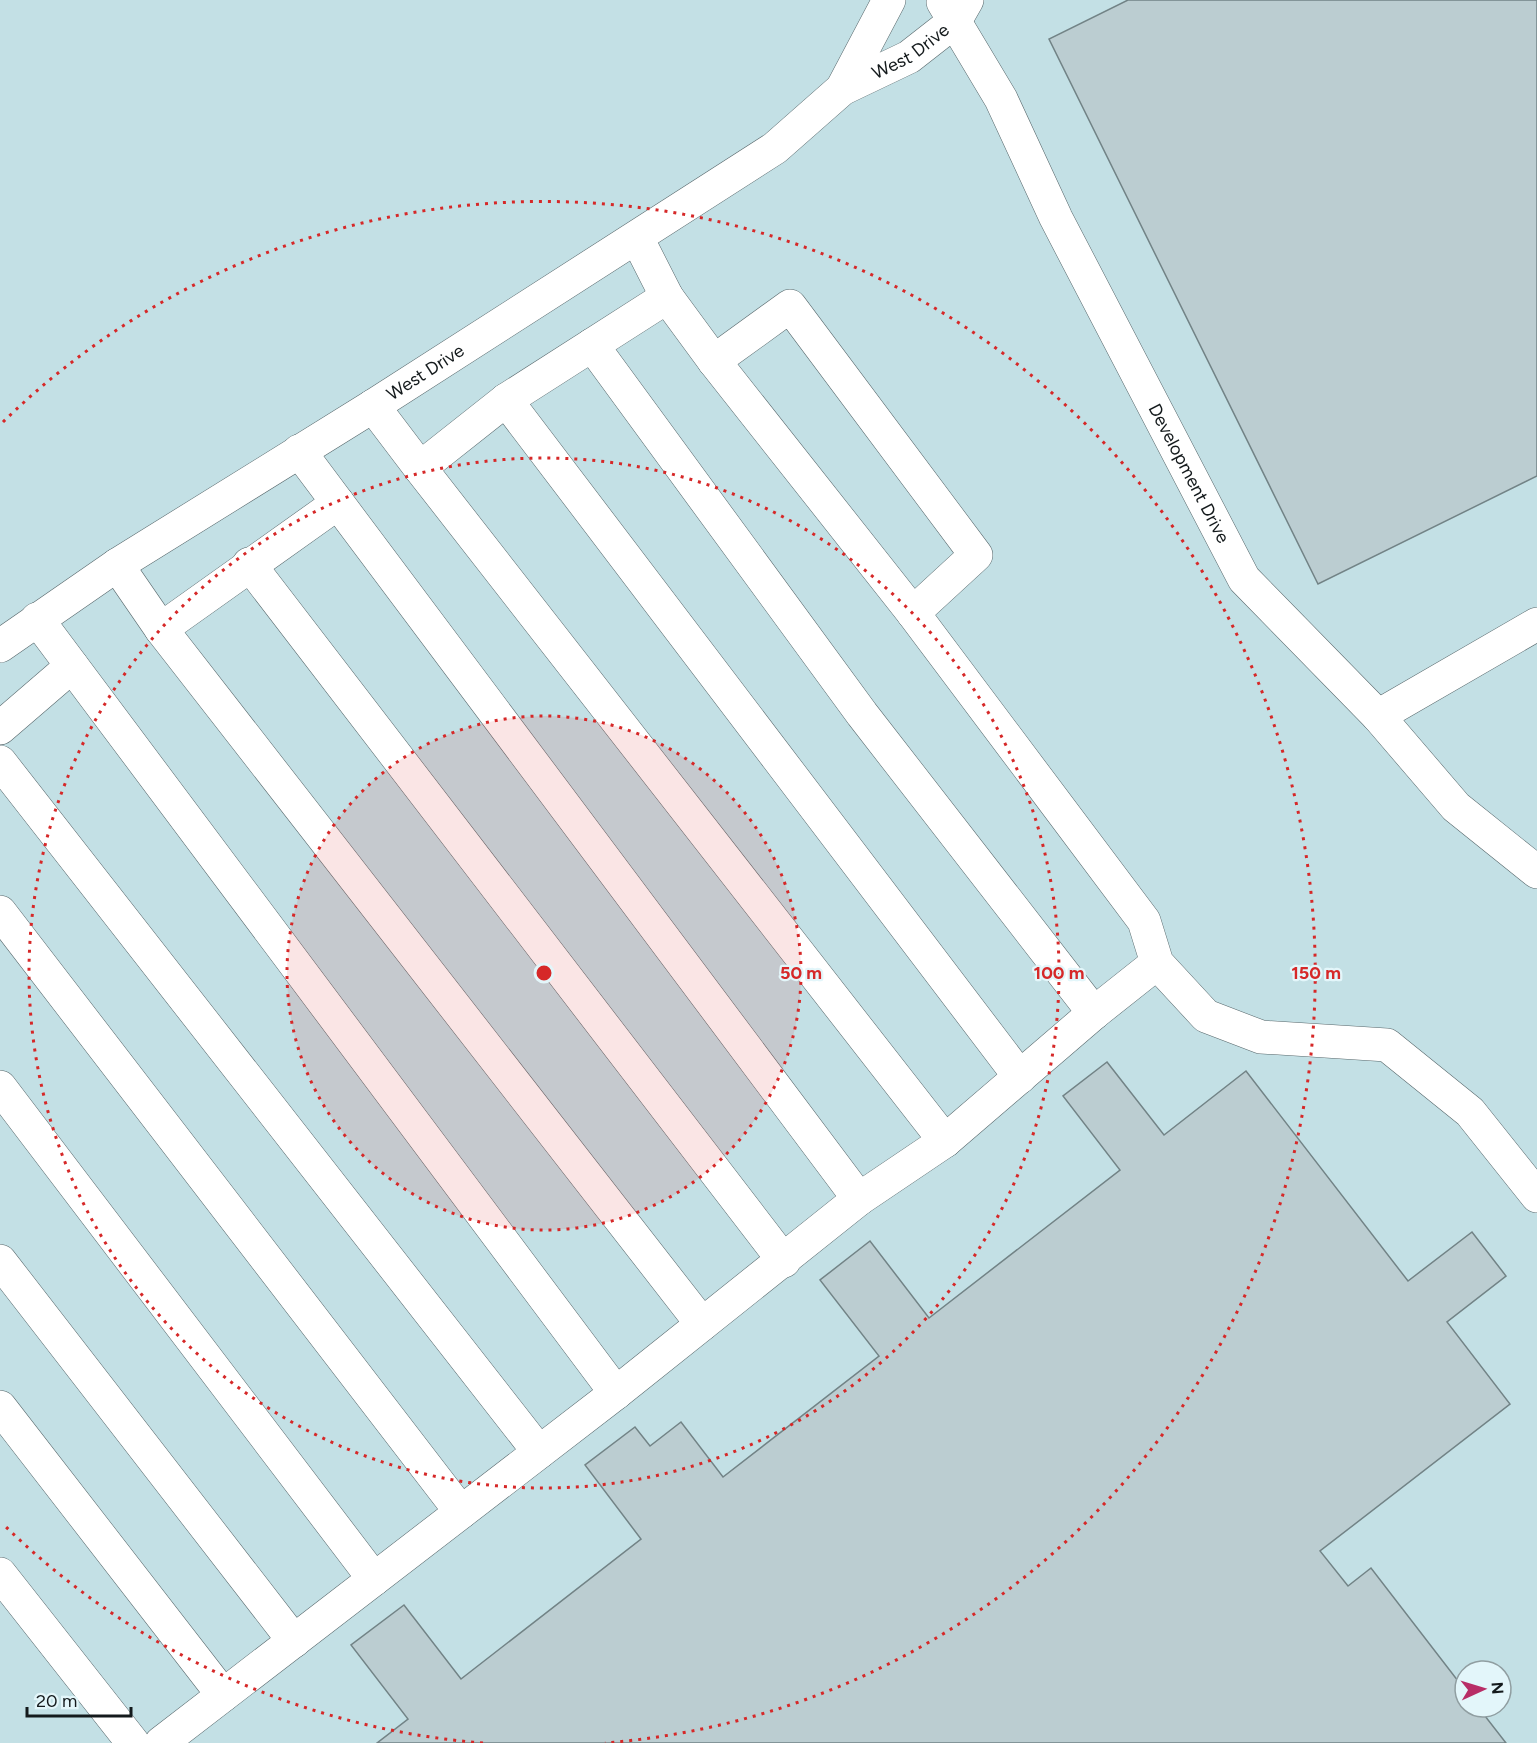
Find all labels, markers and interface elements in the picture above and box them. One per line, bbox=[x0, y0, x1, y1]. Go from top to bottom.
street label: West Drive bbox=[868, 19, 954, 84]
street label: West Drive bbox=[383, 339, 468, 405]
street label: Development Drive bbox=[1144, 400, 1234, 547]
text: 50 m bbox=[780, 962, 822, 984]
text: 100 m bbox=[1034, 962, 1084, 984]
text: 150 m bbox=[1291, 962, 1341, 984]
centre of rings bbox=[534, 963, 554, 983]
north arrow bbox=[1453, 1659, 1513, 1719]
scale bar bbox=[27, 1680, 130, 1718]
text: N bbox=[1488, 1681, 1507, 1695]
text: 20 m bbox=[36, 1690, 77, 1712]

